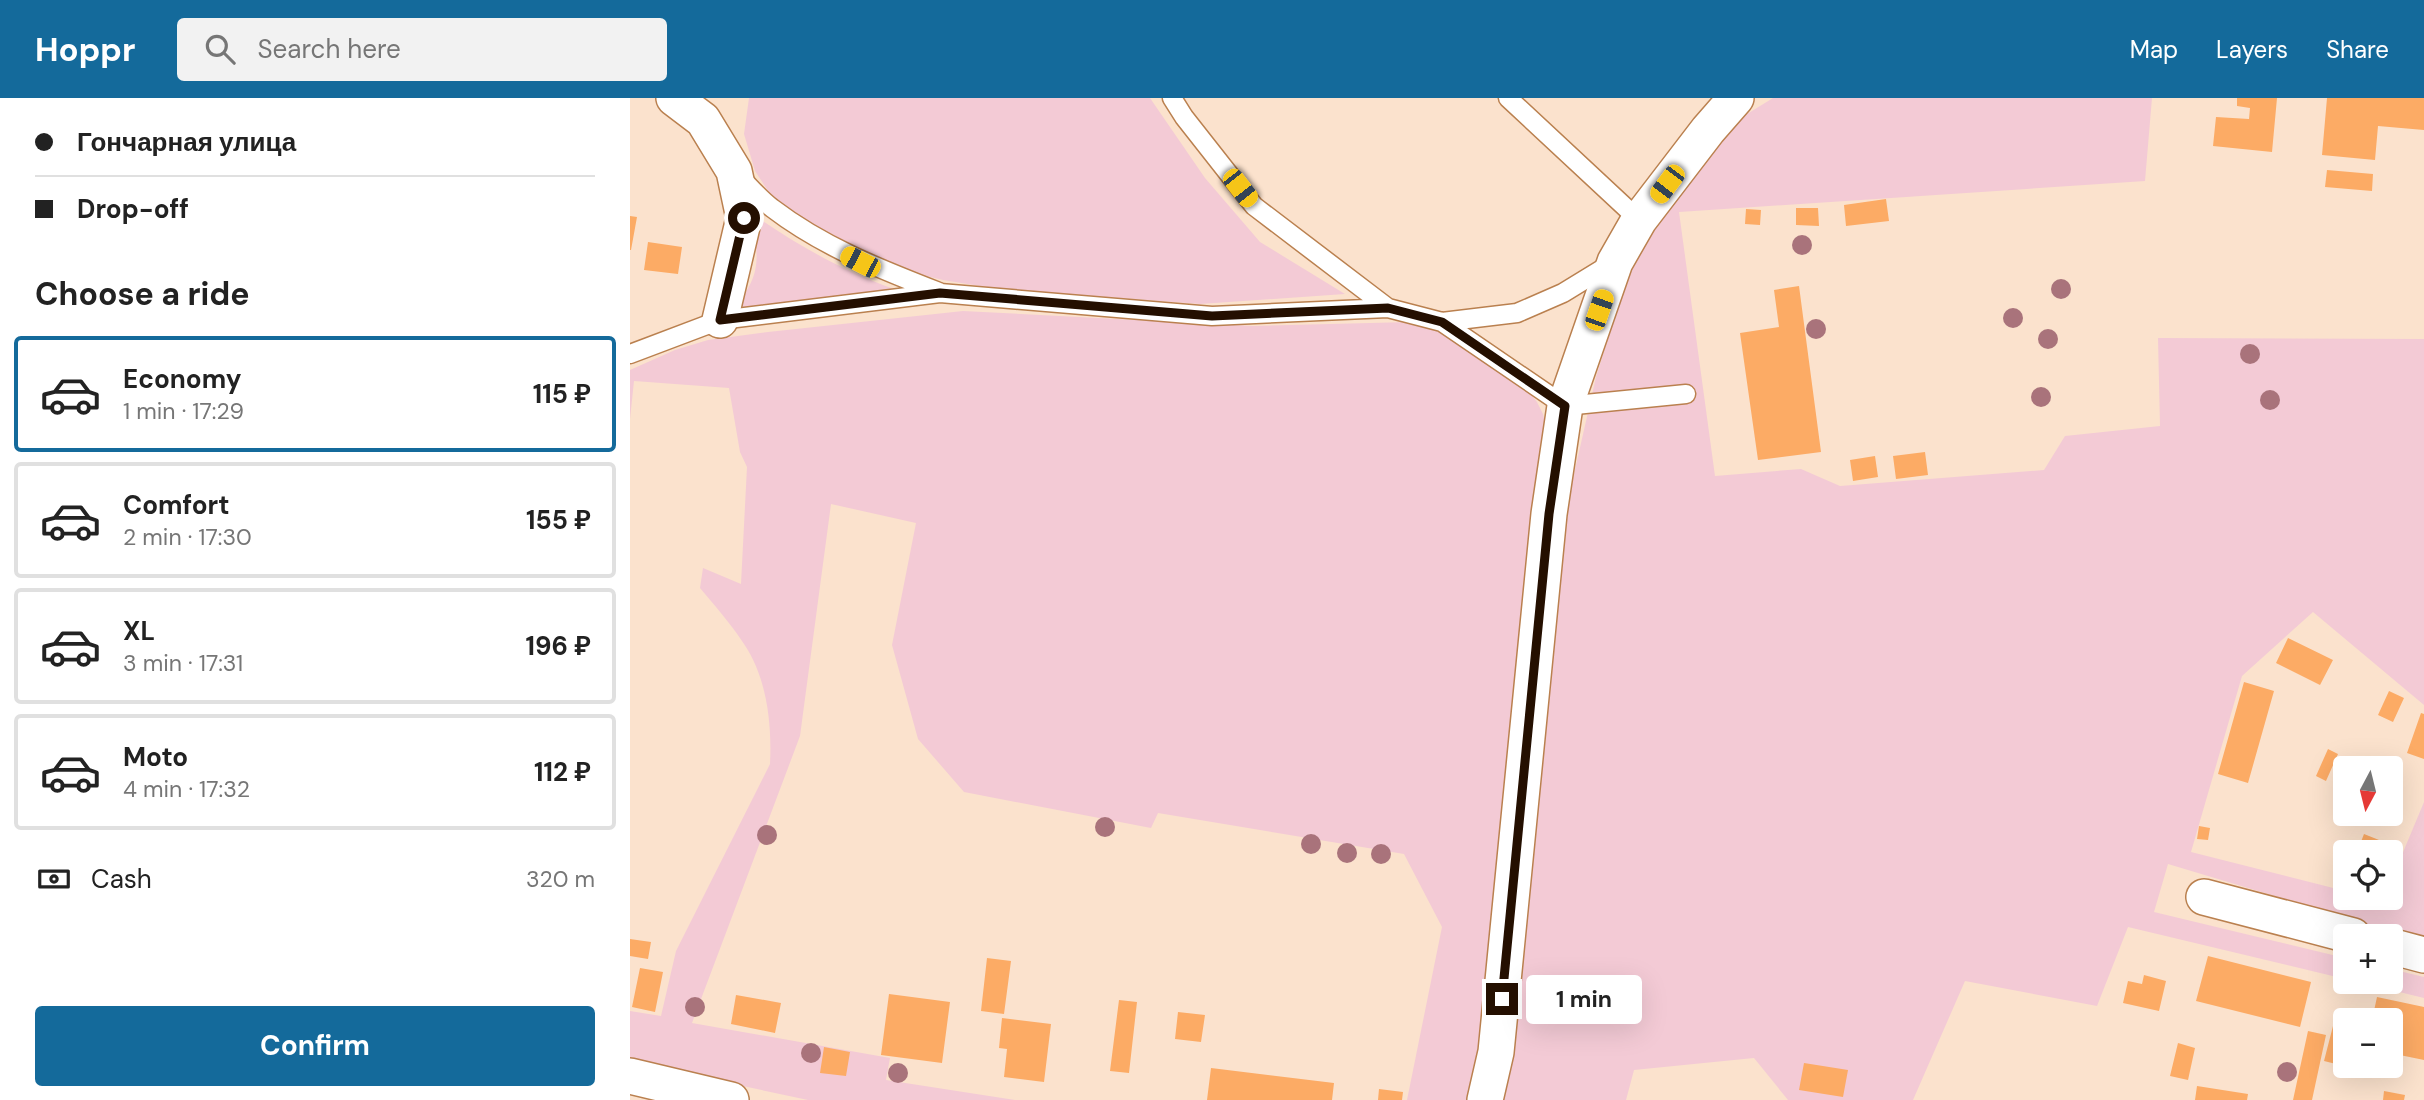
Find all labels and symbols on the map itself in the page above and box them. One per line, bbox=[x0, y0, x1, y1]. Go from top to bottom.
car bbox=[1646, 161, 1689, 207]
car bbox=[1219, 165, 1262, 211]
route start bbox=[728, 202, 760, 234]
car bbox=[837, 243, 884, 281]
car bbox=[1583, 287, 1616, 333]
north arrow bbox=[2333, 756, 2403, 826]
callout: 1 min bbox=[1526, 974, 1642, 1024]
route end bbox=[1486, 983, 1518, 1015]

